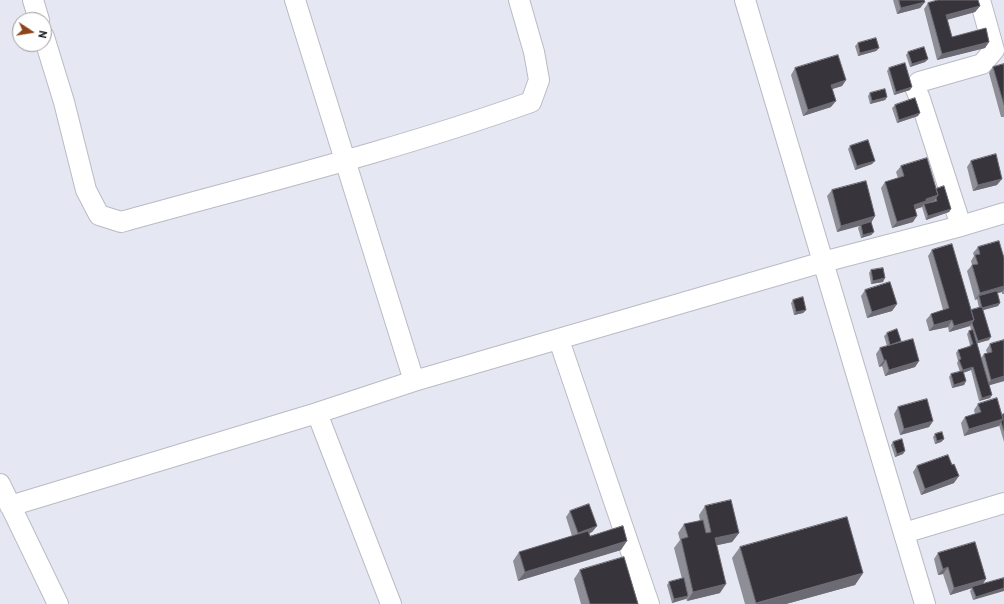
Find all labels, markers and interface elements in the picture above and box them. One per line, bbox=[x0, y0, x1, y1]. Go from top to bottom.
north arrow bbox=[12, 12, 52, 52]
text: N bbox=[35, 29, 50, 39]

